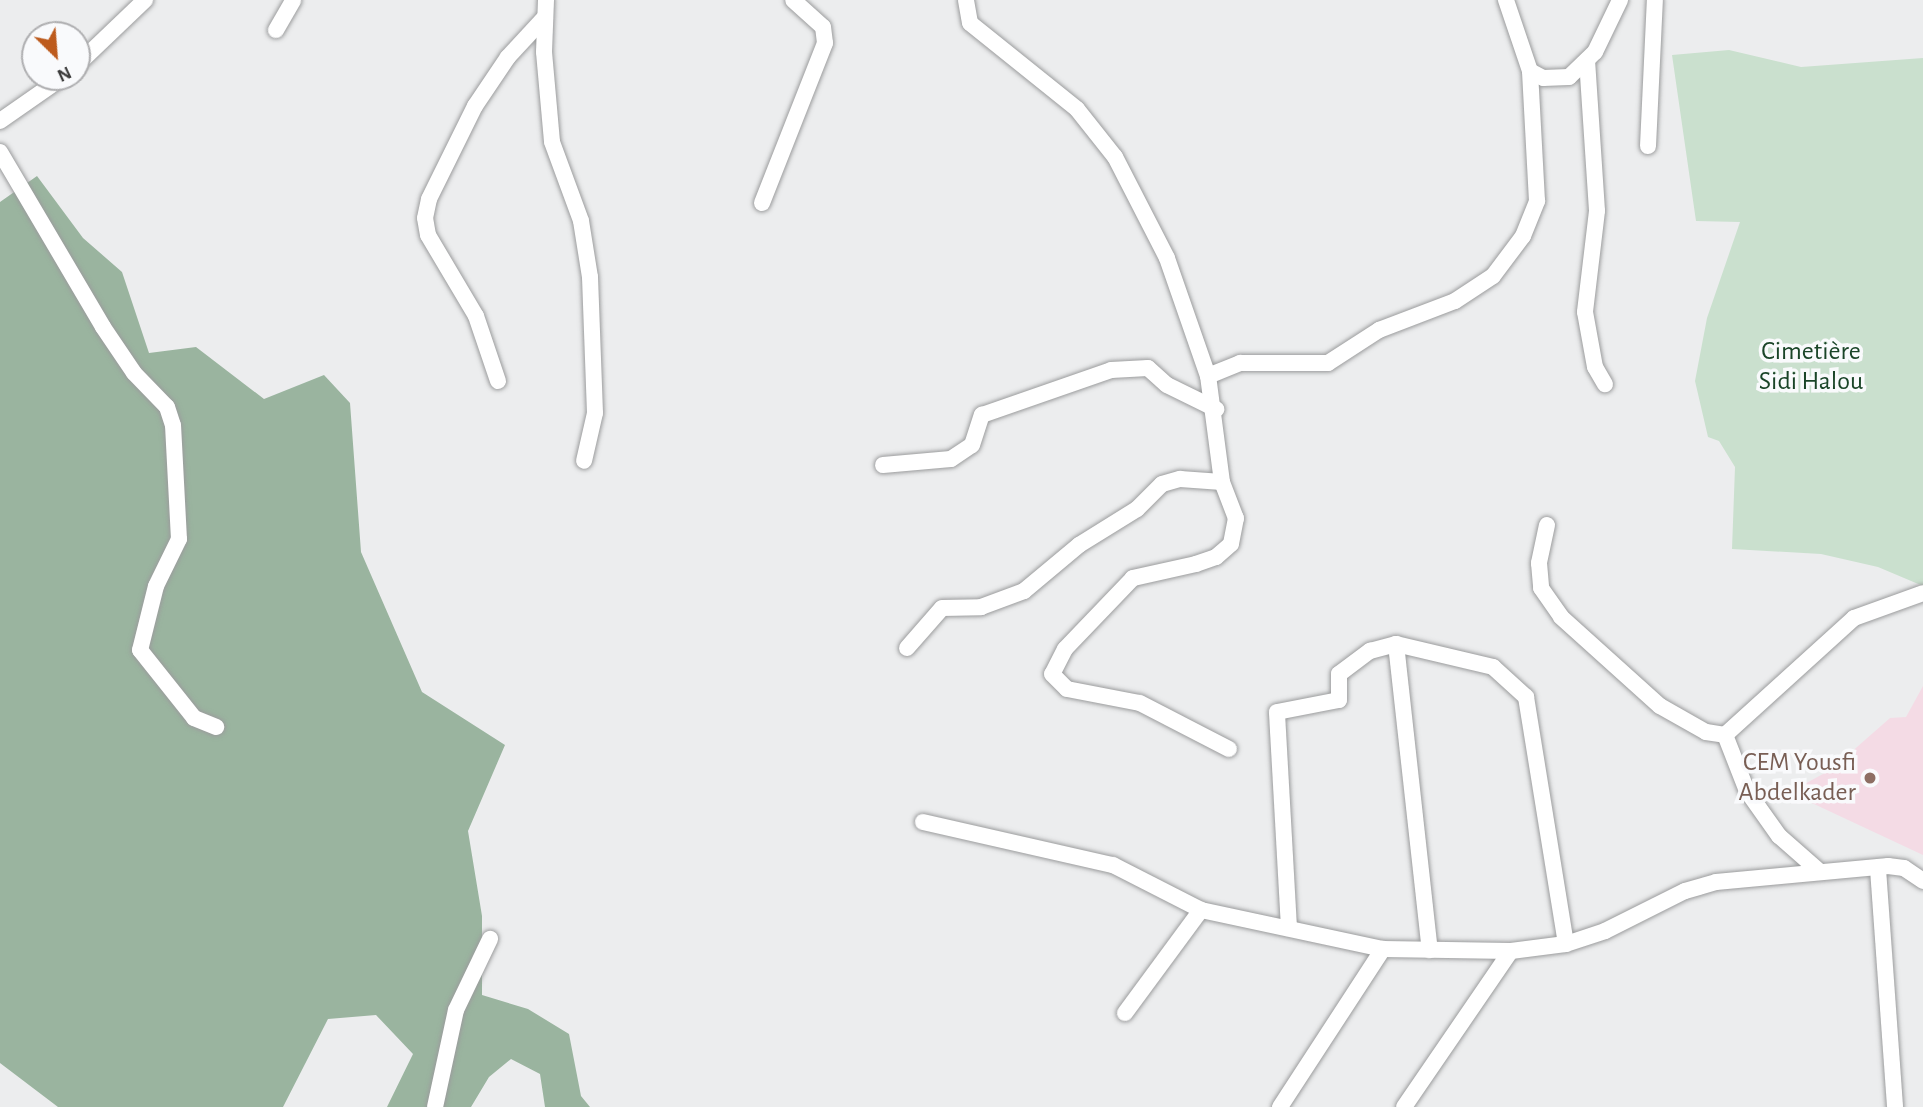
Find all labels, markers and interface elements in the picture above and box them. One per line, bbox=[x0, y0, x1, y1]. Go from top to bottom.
north arrow bbox=[21, 21, 91, 91]
text: N bbox=[54, 62, 74, 85]
park label: Cimetière Sidi Halou bbox=[1759, 336, 1863, 398]
place label: CEM Yousfi Abdelkader bbox=[1739, 747, 1856, 808]
marker: CEM Yousfi Abdelkader bbox=[1862, 770, 1878, 786]

